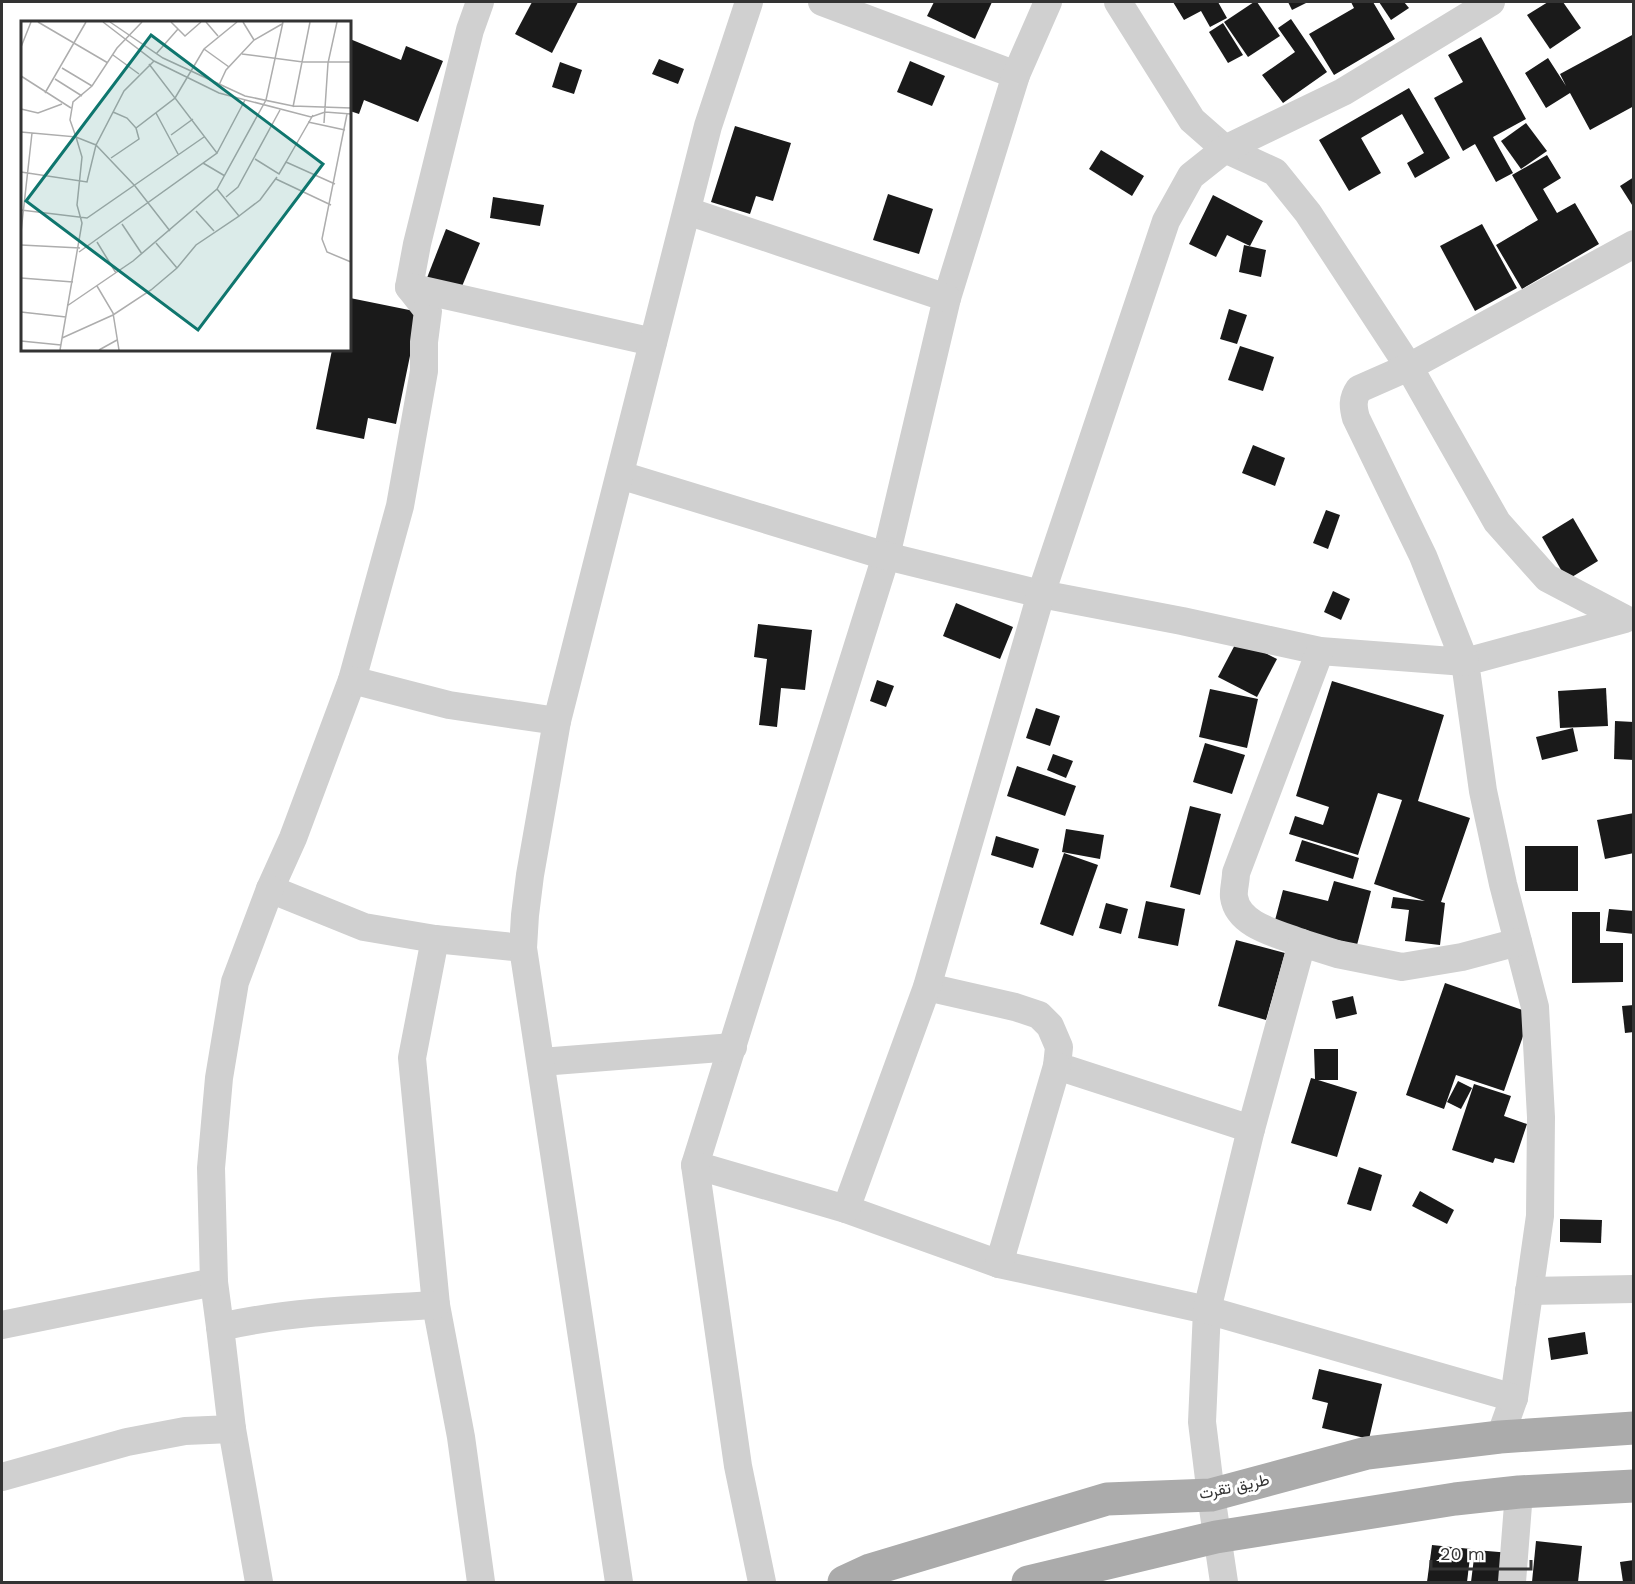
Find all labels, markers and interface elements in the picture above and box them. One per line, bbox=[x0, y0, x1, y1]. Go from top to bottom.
inset map bbox=[21, 21, 351, 351]
street label: طريق تقرت bbox=[1197, 1470, 1271, 1504]
scale bar bbox=[1431, 1533, 1532, 1571]
text: 20 m bbox=[1440, 1543, 1485, 1564]

